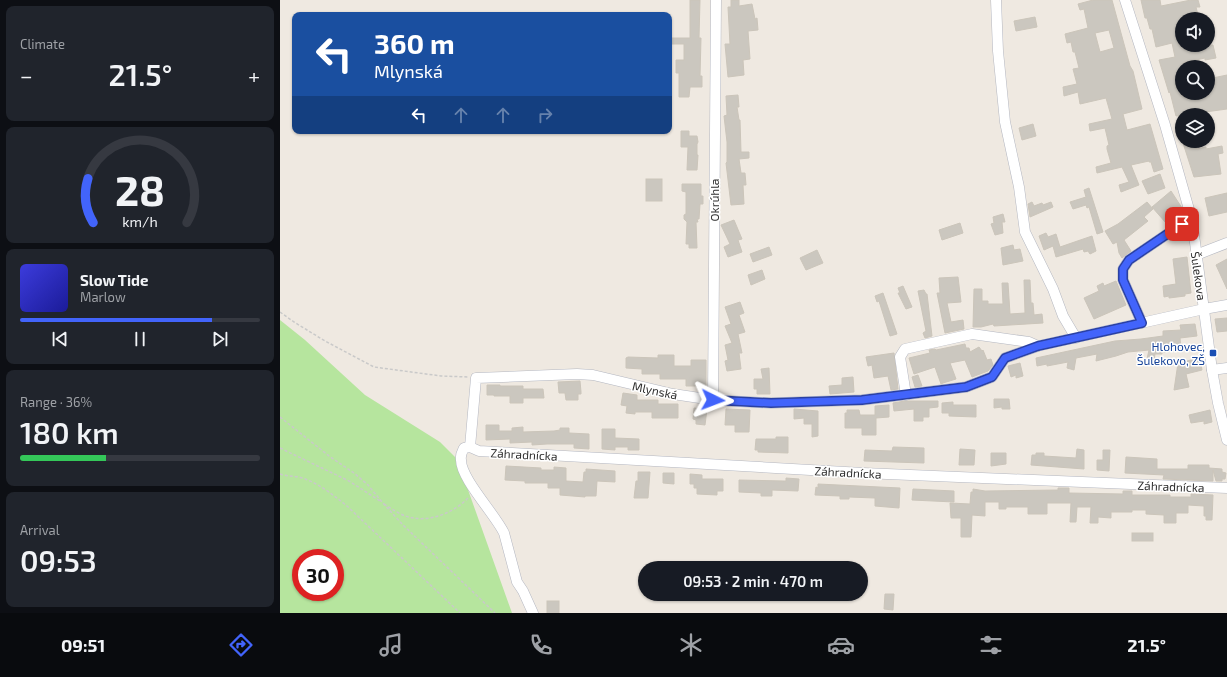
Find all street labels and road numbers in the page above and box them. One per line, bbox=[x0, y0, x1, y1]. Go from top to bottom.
street label: Okrúhla bbox=[707, 179, 721, 221]
street label: Šulekova bbox=[1189, 251, 1209, 301]
street label: Mlynská bbox=[631, 378, 679, 402]
street label: Záhradnícka bbox=[490, 445, 558, 463]
street label: Záhradnícka bbox=[814, 463, 882, 481]
street label: Záhradnícka bbox=[1137, 478, 1205, 494]

